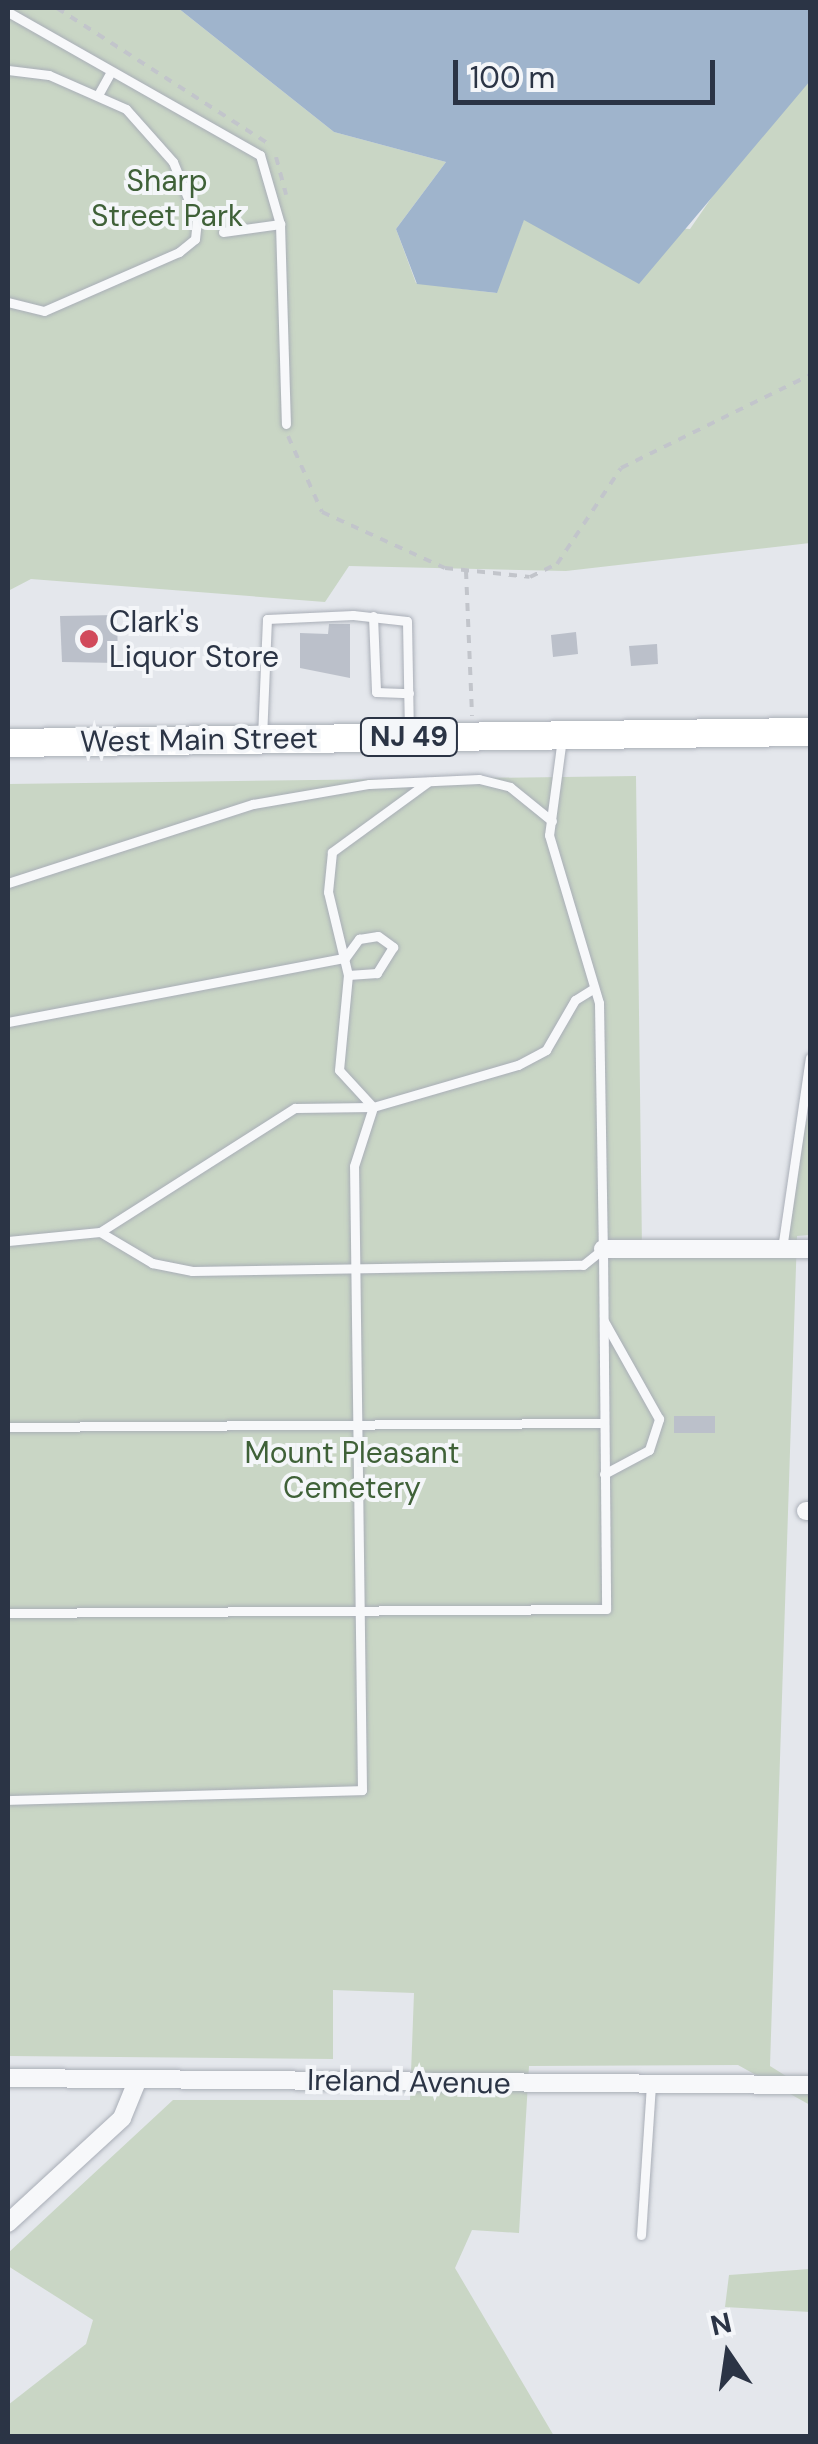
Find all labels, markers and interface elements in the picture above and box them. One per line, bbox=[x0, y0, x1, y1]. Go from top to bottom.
scale bar bbox=[458, 40, 720, 102]
text: 100 m bbox=[470, 58, 555, 97]
park label: Sharp Street Park bbox=[91, 163, 243, 234]
place label: Clark's Liquor Store bbox=[109, 604, 279, 674]
marker: Clark's Liquor Store bbox=[78, 628, 100, 650]
road number: NJ 49 bbox=[359, 714, 459, 760]
street label: West Main Street bbox=[80, 720, 318, 760]
park label: Mount Pleasant Cemetery bbox=[245, 1435, 459, 1506]
street label: Ireland Avenue bbox=[307, 2062, 511, 2102]
north arrow bbox=[678, 2304, 778, 2404]
text: N bbox=[707, 2304, 735, 2345]

